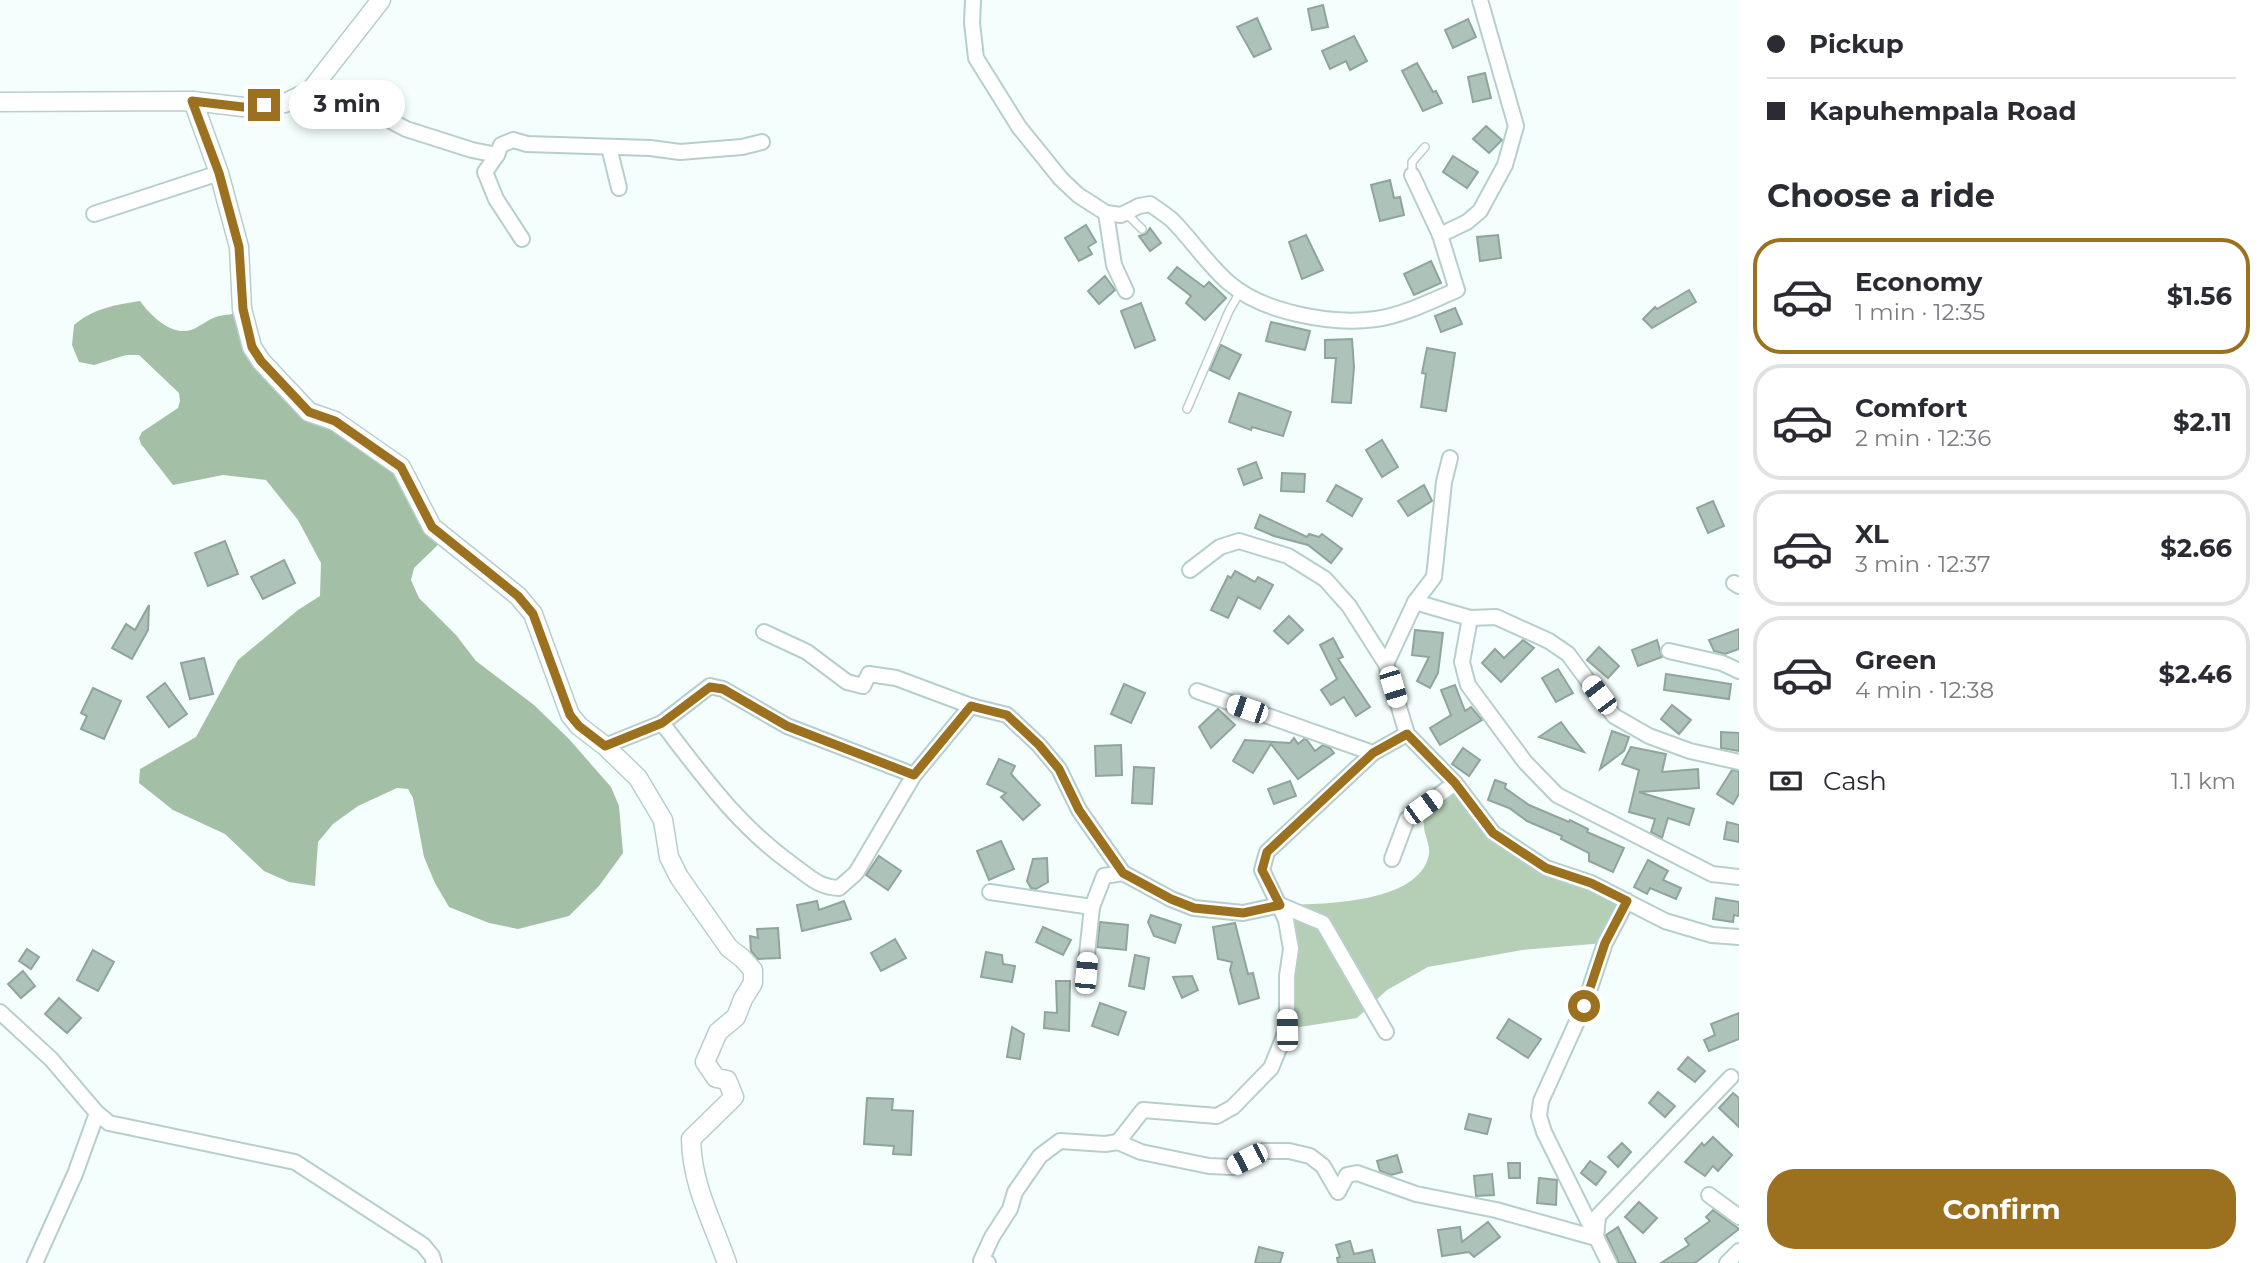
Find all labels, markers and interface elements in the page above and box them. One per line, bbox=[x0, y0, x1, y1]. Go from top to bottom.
text: Pickup bbox=[1809, 28, 1904, 60]
callout: 3 min bbox=[288, 80, 404, 130]
route end bbox=[248, 89, 280, 121]
text: 3 min bbox=[313, 90, 381, 118]
text: Kapuhempala Road bbox=[1809, 95, 2077, 127]
text: Choose a ride bbox=[1767, 176, 1995, 215]
icon: car bbox=[1771, 265, 1834, 328]
text: Economy bbox=[1855, 266, 1982, 298]
text: $1.56 bbox=[2167, 280, 2232, 312]
text: 1 min · 12:35 bbox=[1855, 298, 1985, 326]
icon: car bbox=[1771, 391, 1834, 454]
text: Comfort bbox=[1855, 392, 1967, 424]
text: $2.11 bbox=[2173, 406, 2232, 438]
text: 2 min · 12:36 bbox=[1855, 424, 1991, 452]
icon: car bbox=[1771, 517, 1834, 580]
text: XL bbox=[1855, 518, 1889, 550]
text: $2.66 bbox=[2160, 532, 2232, 564]
text: 3 min · 12:37 bbox=[1855, 550, 1990, 578]
icon: car bbox=[1771, 643, 1834, 706]
text: Green bbox=[1855, 644, 1937, 676]
text: $2.46 bbox=[2159, 658, 2232, 690]
car bbox=[1377, 664, 1410, 710]
car bbox=[1578, 672, 1621, 718]
text: 4 min · 12:38 bbox=[1855, 676, 1994, 704]
car bbox=[1224, 692, 1271, 726]
icon: cash bbox=[1767, 762, 1805, 800]
text: Cash bbox=[1823, 765, 1887, 797]
text: 1.1 km bbox=[2171, 767, 2236, 795]
car bbox=[1400, 786, 1447, 828]
car bbox=[1074, 951, 1099, 995]
route start bbox=[1568, 990, 1600, 1022]
car bbox=[1277, 1009, 1298, 1051]
car bbox=[1224, 1140, 1271, 1178]
button: Confirm bbox=[1767, 1169, 2236, 1249]

